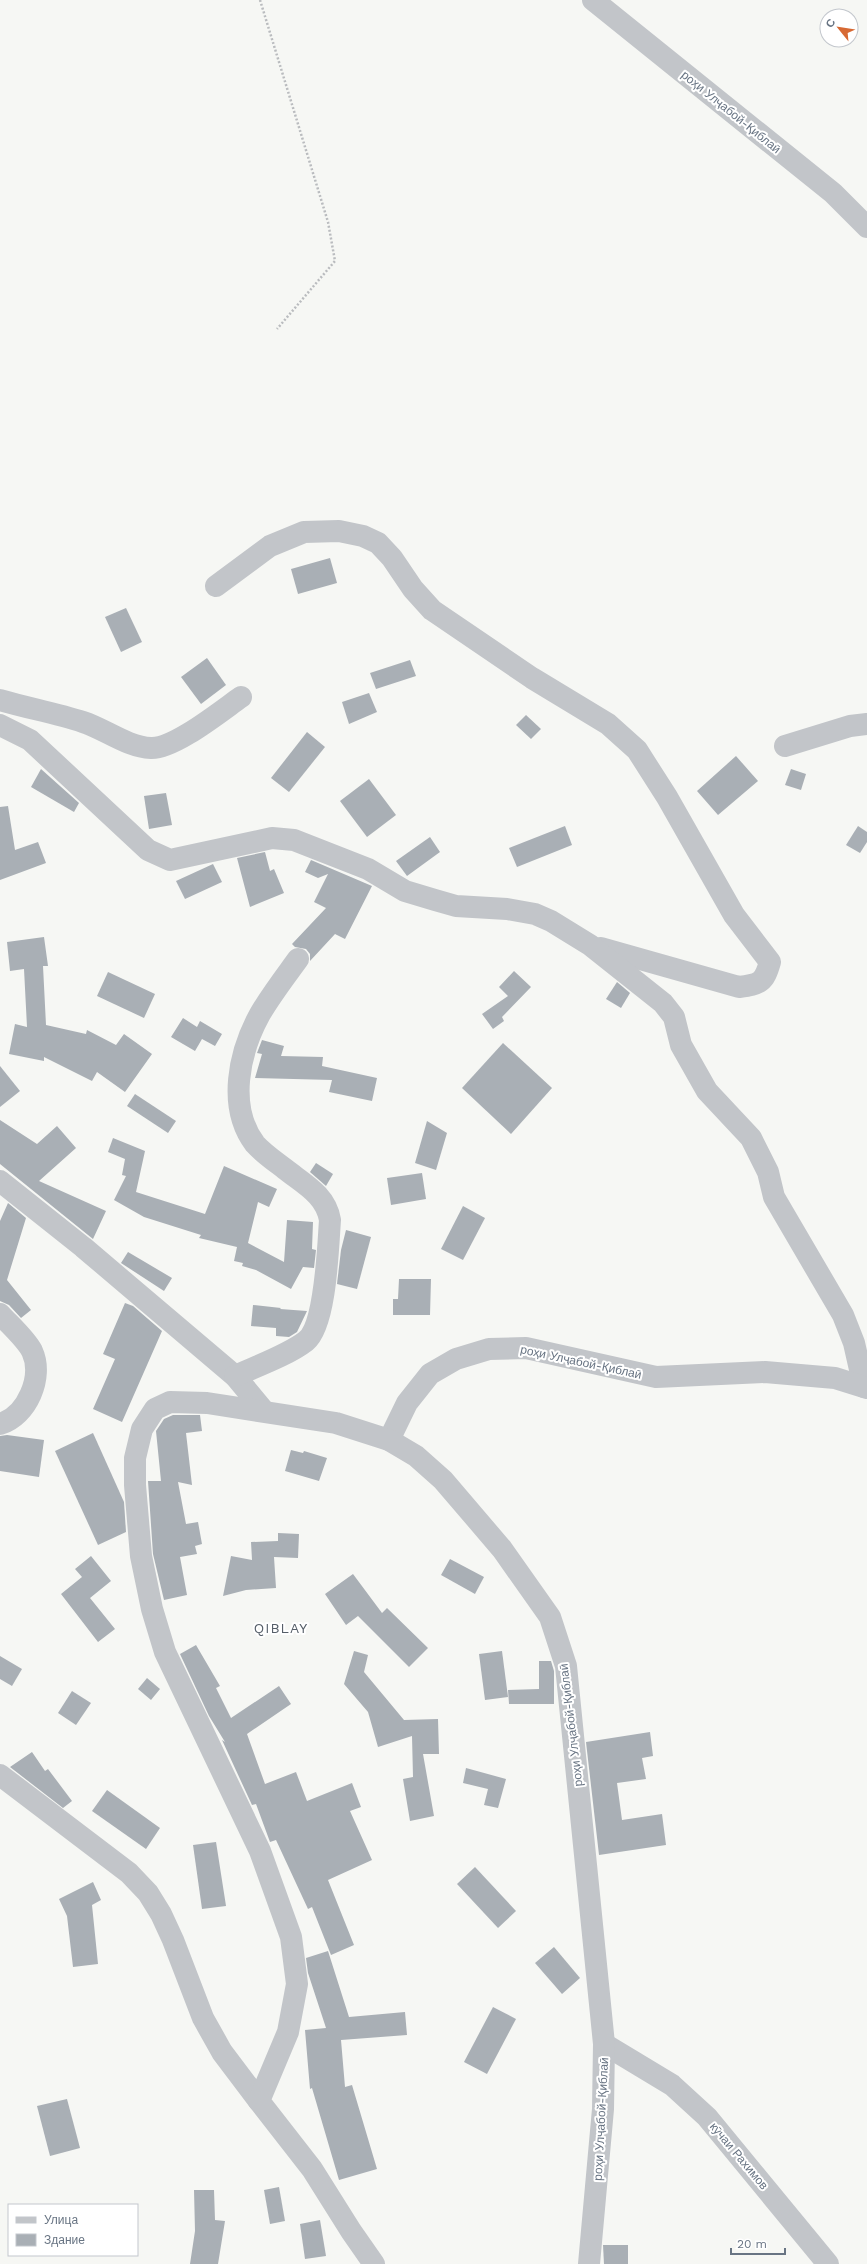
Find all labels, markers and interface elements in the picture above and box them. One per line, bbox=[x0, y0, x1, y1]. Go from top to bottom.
north arrow bbox=[819, 8, 859, 48]
text: С bbox=[823, 17, 838, 30]
street label: роҳи Улҷабой-Қиблаӣ bbox=[679, 68, 783, 156]
street label: роҳи Улҷабой-Қиблаӣ bbox=[519, 1342, 643, 1382]
district label: QIBLAY bbox=[254, 1620, 308, 1636]
street label: роҳи Улҷабой-Қиблаӣ bbox=[557, 1663, 585, 1787]
street label: роҳи Улҷабой-Қиблаӣ bbox=[591, 2057, 611, 2181]
street label: кӯчаи Рахимов bbox=[707, 2120, 771, 2192]
legend bbox=[8, 2204, 138, 2256]
text: Улица bbox=[44, 2213, 78, 2227]
scale bar bbox=[731, 2230, 785, 2256]
text: Здание bbox=[44, 2233, 85, 2247]
text: 20 m bbox=[737, 2237, 767, 2251]

